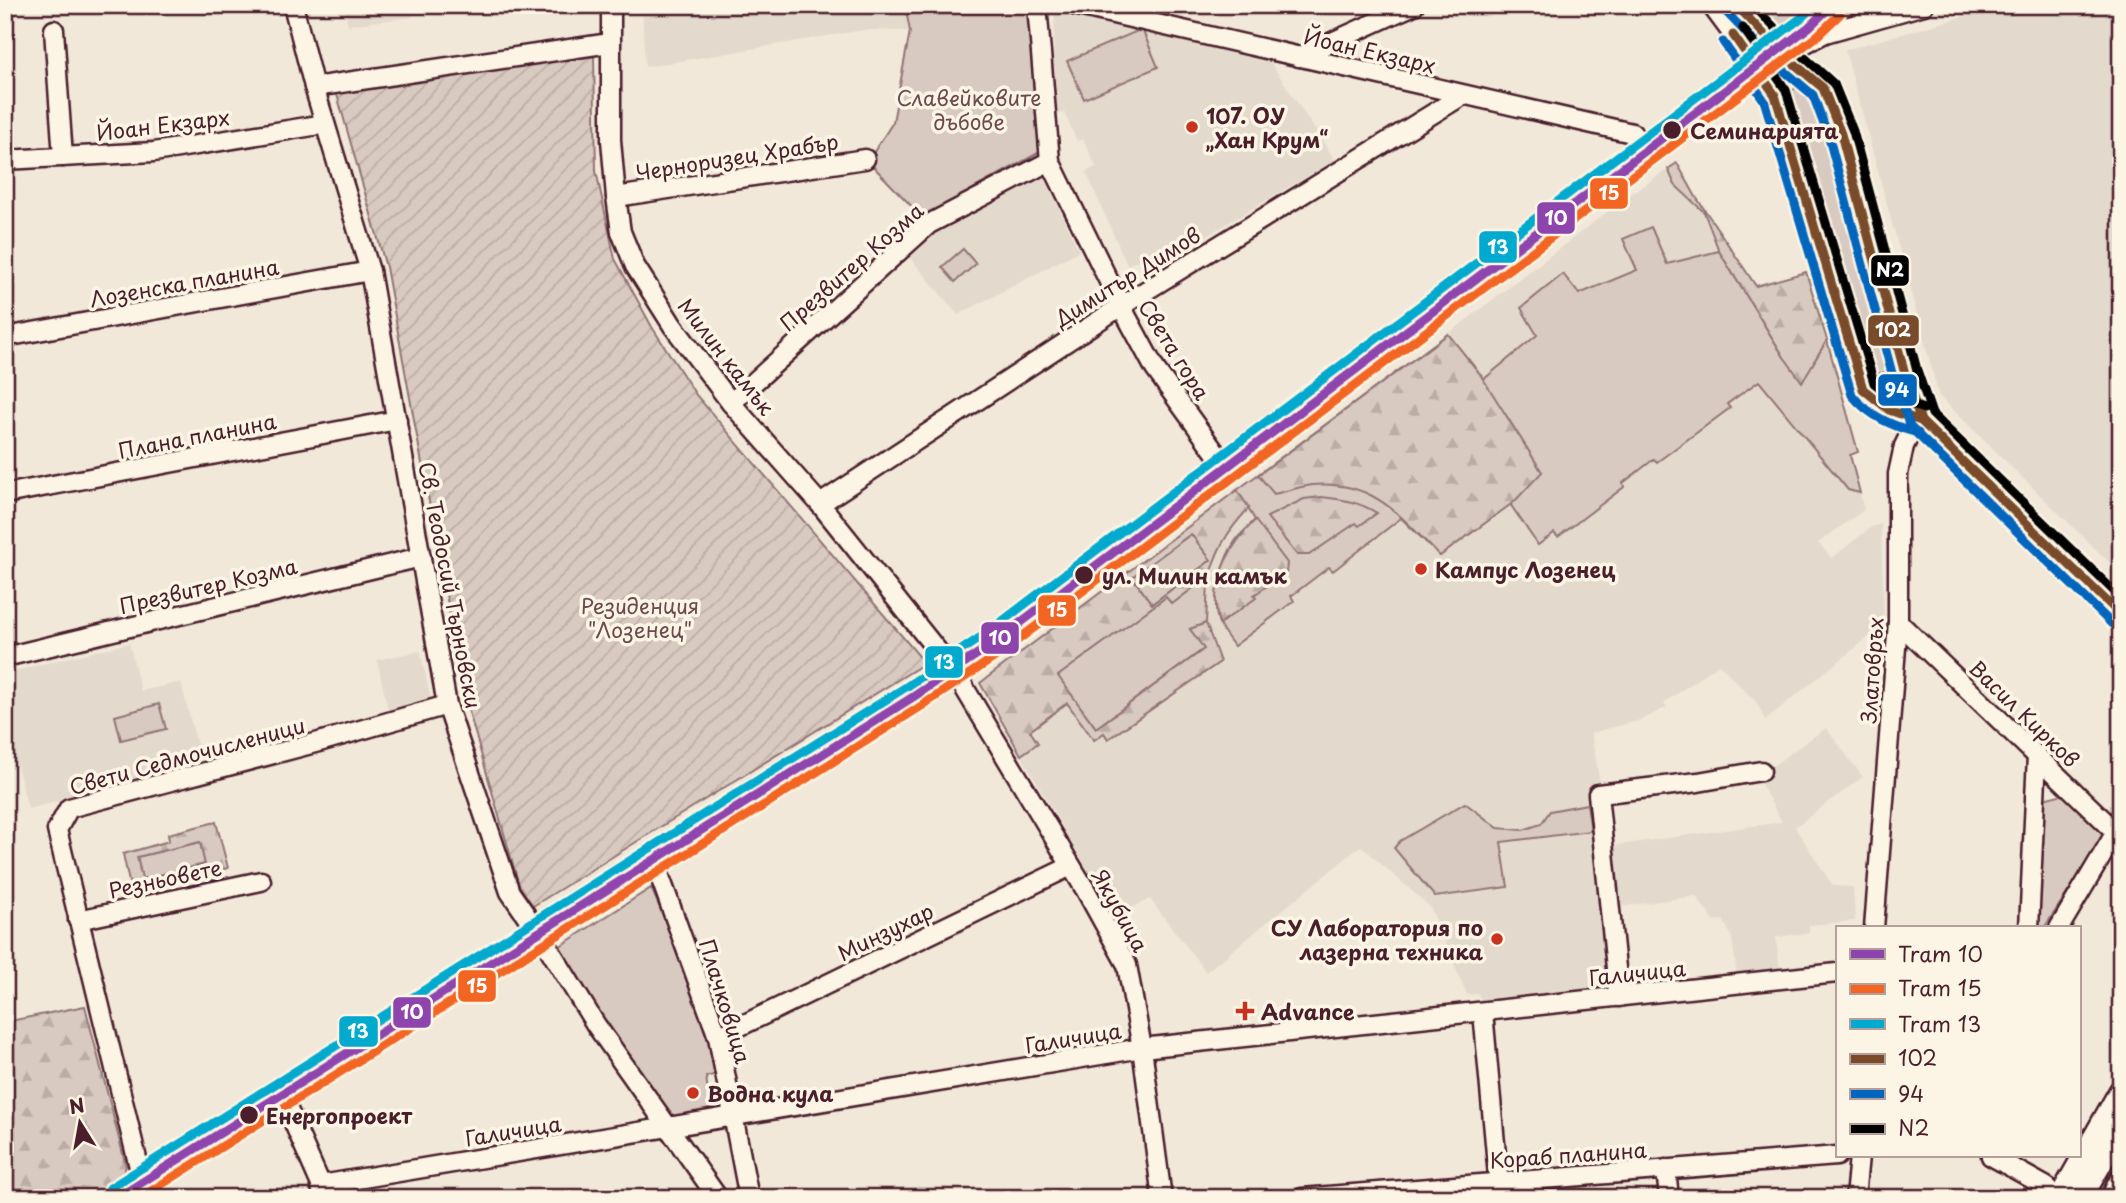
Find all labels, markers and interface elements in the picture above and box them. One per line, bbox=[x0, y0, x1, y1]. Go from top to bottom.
street label: Йоан Екзарх bbox=[1301, 19, 1439, 81]
park label: Славейковите дъбове bbox=[897, 81, 1041, 137]
place label: 107. ОУ „Хан Крум“ bbox=[1206, 99, 1328, 155]
street label: Йоан Екзарх bbox=[94, 100, 232, 148]
place label: Семинарията bbox=[1690, 114, 1839, 146]
marker: 107. ОУ „Хан Крум“ bbox=[1184, 119, 1200, 135]
marker: Семинарията bbox=[1661, 119, 1683, 141]
street label: Черноризец Храбър bbox=[633, 124, 841, 188]
line badge: 15 bbox=[1589, 177, 1629, 210]
text: 15 bbox=[1598, 178, 1620, 206]
street label: Презвитер Козма bbox=[772, 194, 930, 338]
line badge: 10 bbox=[1536, 201, 1576, 235]
text: 10 bbox=[1544, 203, 1568, 231]
street label: Димитър Димов bbox=[1047, 218, 1206, 334]
line badge: 13 bbox=[1478, 230, 1518, 264]
text: 13 bbox=[1487, 232, 1509, 260]
street label: Лозенска планина bbox=[87, 249, 282, 314]
line badge: N2 bbox=[1870, 254, 1910, 287]
text: N2 bbox=[1876, 255, 1904, 283]
street label: Милин камък bbox=[671, 291, 783, 422]
street label: Света гора bbox=[1131, 293, 1219, 405]
line badge: 102 bbox=[1867, 314, 1920, 347]
text: 102 bbox=[1875, 315, 1911, 343]
line badge: 94 bbox=[1877, 373, 1918, 407]
text: 94 bbox=[1885, 375, 1909, 403]
street label: Плана планина bbox=[115, 404, 279, 466]
street label: Св. Теодосий Търновски bbox=[411, 459, 491, 711]
street label: Презвитер Козма bbox=[116, 549, 300, 621]
place label: Кампус Лозенец bbox=[1435, 553, 1616, 585]
place label: ул. Милин камък bbox=[1102, 559, 1288, 591]
marker: Кампус Лозенец bbox=[1413, 561, 1429, 577]
marker: ул. Милин камък bbox=[1073, 564, 1095, 586]
park label: Резиденция "Лозенец" bbox=[581, 589, 699, 645]
line badge: 15 bbox=[1037, 594, 1077, 627]
text: 15 bbox=[1046, 595, 1068, 623]
street label: Златовръх bbox=[1851, 616, 1891, 725]
line badge: 10 bbox=[980, 621, 1020, 655]
text: 10 bbox=[988, 623, 1012, 651]
line badge: 13 bbox=[924, 645, 964, 679]
text: 13 bbox=[933, 647, 955, 675]
street label: Васил Кирков bbox=[1963, 652, 2087, 774]
street label: Свети Седмочисленици bbox=[65, 708, 309, 802]
street label: Резньовете bbox=[106, 850, 224, 906]
street label: Якубица bbox=[1085, 863, 1157, 958]
street label: Минзухар bbox=[831, 894, 939, 968]
place label: СУ Лаборатория по лазерна техника bbox=[1271, 911, 1483, 967]
legend bbox=[1836, 926, 2080, 1158]
marker: СУ Лаборатория по лазерна техника bbox=[1489, 931, 1505, 947]
street label: Плачковица bbox=[692, 935, 760, 1068]
text: Tram 10 bbox=[1898, 937, 1983, 969]
street label: Галичица bbox=[1587, 951, 1688, 993]
line badge: 15 bbox=[457, 969, 497, 1003]
text: 15 bbox=[466, 971, 488, 999]
text: Tram 15 bbox=[1898, 971, 1982, 1003]
place label: Advance bbox=[1261, 995, 1355, 1027]
line badge: 10 bbox=[392, 996, 432, 1029]
text: 10 bbox=[400, 997, 424, 1025]
marker: Advance bbox=[1235, 1001, 1255, 1021]
text: Tram 13 bbox=[1898, 1007, 1981, 1039]
street label: Галичица bbox=[1023, 1013, 1124, 1060]
line badge: 13 bbox=[338, 1015, 379, 1048]
text: 13 bbox=[347, 1016, 369, 1044]
text: 102 bbox=[1898, 1041, 1937, 1073]
place label: Водна кула bbox=[707, 1077, 833, 1109]
text: 94 bbox=[1898, 1077, 1924, 1109]
marker: Водна кула bbox=[685, 1085, 701, 1101]
north arrow bbox=[46, 1088, 116, 1158]
text: N bbox=[67, 1090, 87, 1121]
place label: Енергопроект bbox=[266, 1099, 413, 1131]
marker: Енергопроект bbox=[238, 1104, 260, 1126]
street label: Галичица bbox=[463, 1106, 564, 1153]
text: N2 bbox=[1898, 1111, 1929, 1143]
street label: Кораб планина bbox=[1488, 1132, 1648, 1175]

